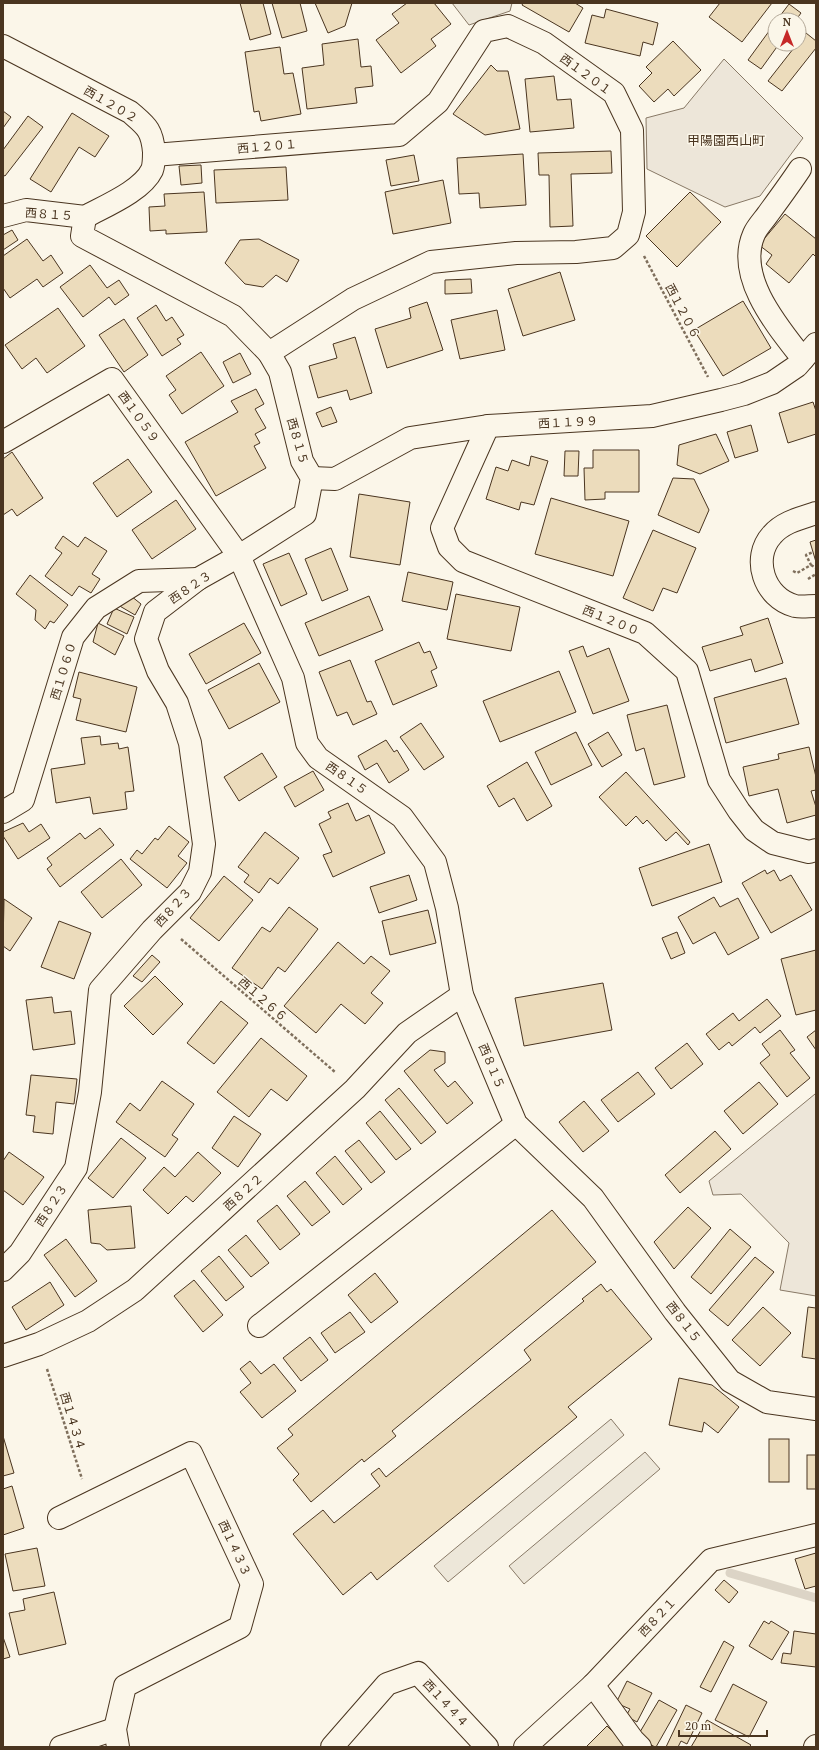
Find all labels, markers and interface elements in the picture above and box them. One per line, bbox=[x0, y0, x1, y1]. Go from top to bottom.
north arrow bbox=[767, 12, 807, 52]
text: N bbox=[783, 15, 792, 29]
street label: 西１２０１ bbox=[557, 50, 615, 98]
street label: 西１２０２ bbox=[81, 83, 141, 125]
district label: 甲陽園西山町 bbox=[687, 131, 765, 149]
street label: 西１２０１ bbox=[236, 136, 298, 156]
street label: 西８１５ bbox=[25, 205, 73, 223]
street label: 西１２０６ bbox=[662, 281, 704, 341]
street label: 西１０５９ bbox=[115, 388, 163, 446]
street label: 西１１９９ bbox=[538, 413, 598, 431]
street label: 西８１５ bbox=[284, 416, 312, 466]
street label: 西８２３ bbox=[166, 567, 214, 607]
street label: 西１２００ bbox=[580, 602, 642, 638]
street label: 西１０６０ bbox=[47, 640, 79, 702]
street label: 西８１５ bbox=[323, 758, 371, 798]
street label: 西８２３ bbox=[151, 884, 195, 930]
street label: 西１２６６ bbox=[235, 974, 291, 1024]
street label: 西８１５ bbox=[476, 1041, 508, 1091]
street label: 西８２２ bbox=[220, 1170, 266, 1214]
street label: 西８２３ bbox=[32, 1181, 70, 1229]
street label: 西８１５ bbox=[663, 1298, 705, 1346]
street label: 西１４３４ bbox=[57, 1390, 89, 1452]
street label: 西１４３３ bbox=[216, 1518, 254, 1578]
street label: 西８２１ bbox=[635, 1594, 679, 1640]
street label: 西１４４４ bbox=[420, 1676, 472, 1730]
scale bar bbox=[679, 1712, 767, 1738]
text: 20 m bbox=[685, 1718, 712, 1733]

